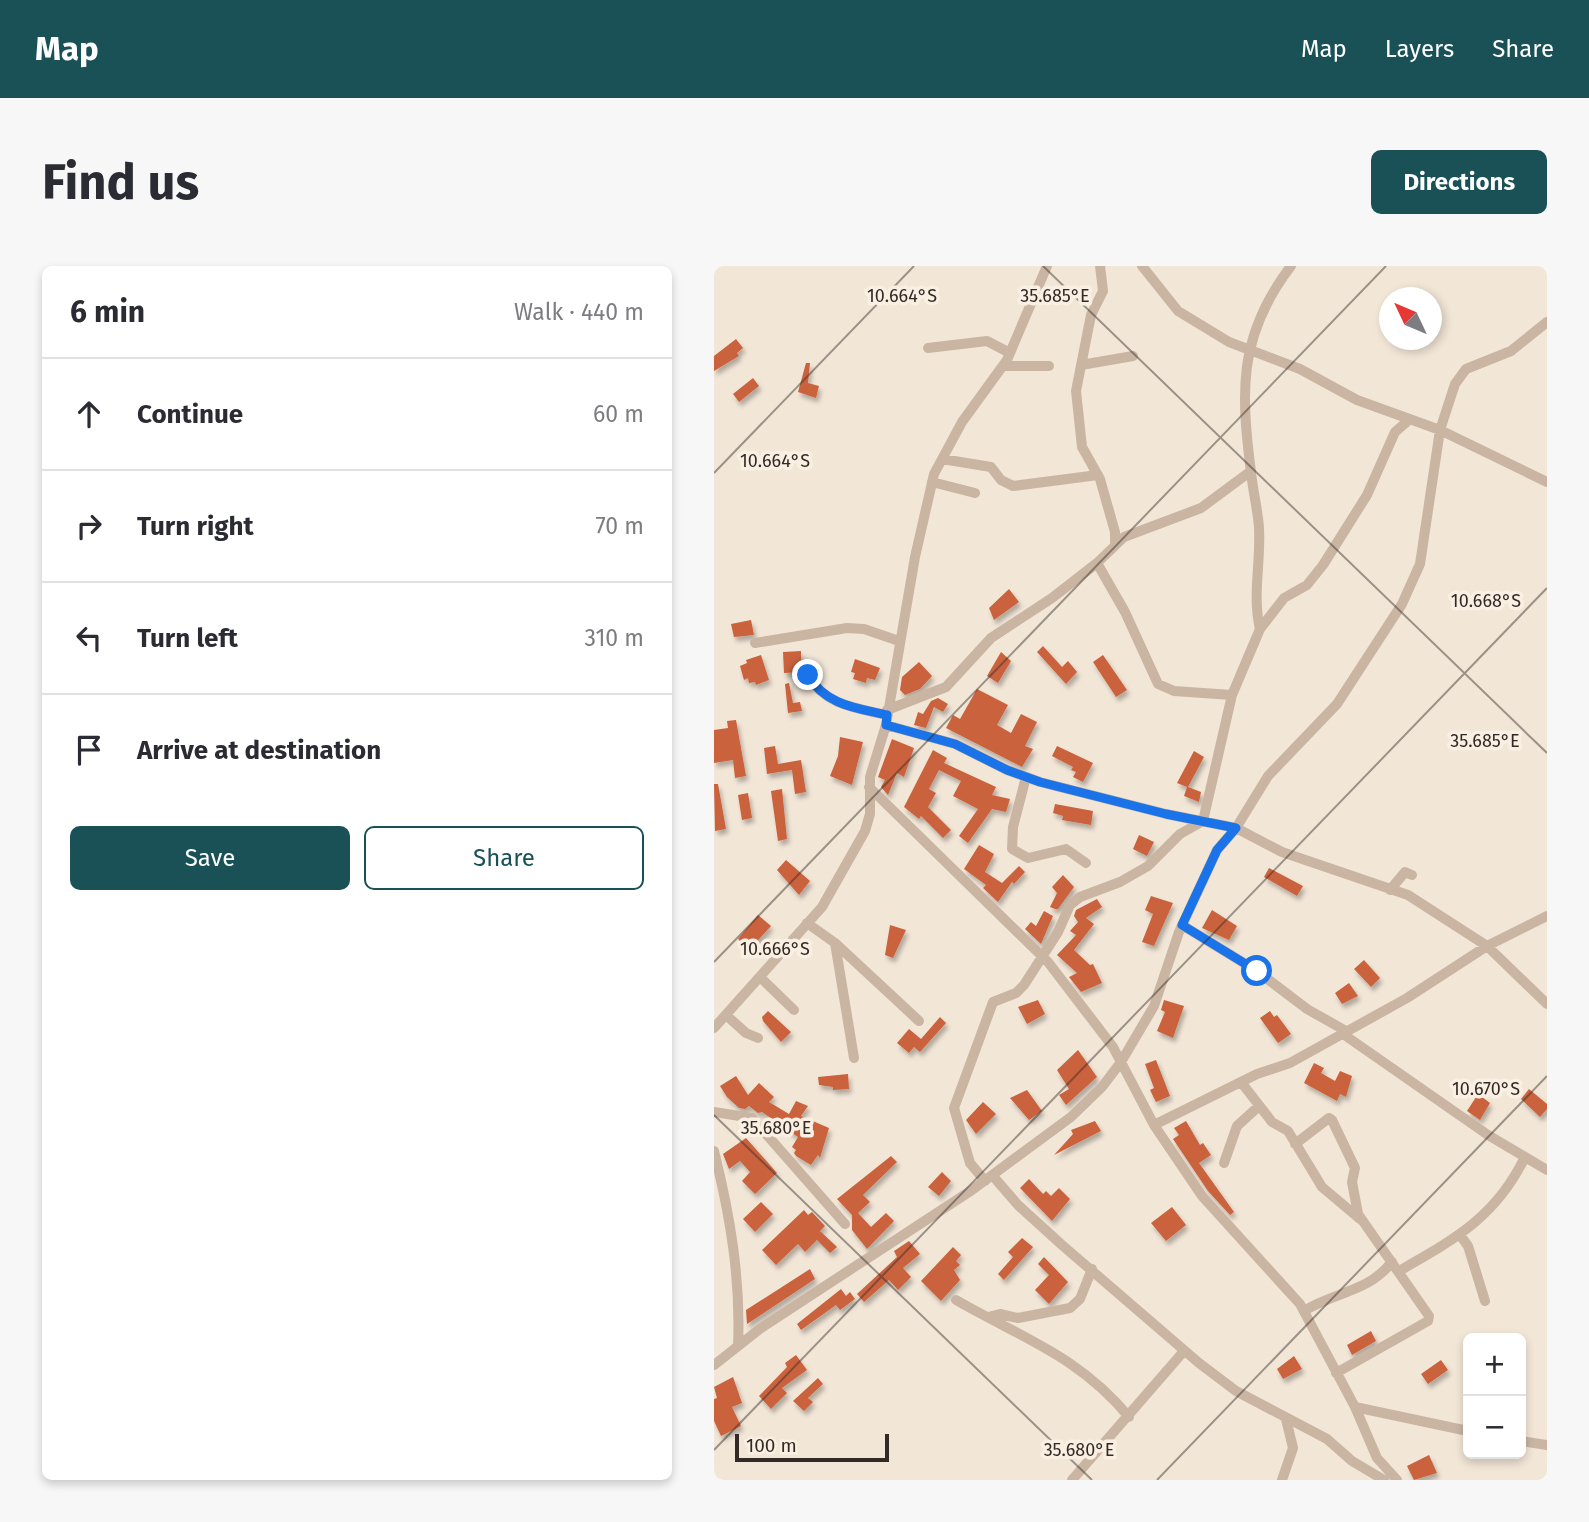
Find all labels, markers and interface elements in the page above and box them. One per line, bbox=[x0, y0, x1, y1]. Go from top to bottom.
text: Map bbox=[35, 29, 99, 69]
text: Map bbox=[1301, 35, 1347, 63]
text: Layers bbox=[1385, 35, 1454, 63]
text: Share bbox=[1492, 35, 1554, 63]
button: Directions bbox=[1371, 150, 1547, 214]
text: Find us bbox=[42, 153, 199, 212]
text: 10.664°S bbox=[867, 285, 937, 307]
text: 35.685°E bbox=[1020, 285, 1090, 307]
north arrow bbox=[1379, 287, 1442, 350]
text: 6 min bbox=[70, 294, 145, 330]
text: Walk · 440 m bbox=[514, 298, 644, 326]
icon: ahead bbox=[70, 395, 108, 433]
text: Continue bbox=[137, 399, 243, 430]
text: 60 m bbox=[593, 400, 644, 428]
text: 10.664°S bbox=[740, 450, 810, 472]
icon: right bbox=[70, 507, 108, 545]
text: Turn right bbox=[137, 511, 254, 542]
text: 70 m bbox=[595, 512, 644, 540]
text: 10.668°S bbox=[1451, 590, 1521, 612]
icon: left bbox=[70, 619, 108, 657]
text: Turn left bbox=[137, 623, 238, 654]
text: 310 m bbox=[584, 624, 644, 652]
route end bbox=[792, 659, 823, 690]
text: 35.685°E bbox=[1450, 730, 1520, 752]
icon: arrive bbox=[70, 731, 108, 769]
text: Arrive at destination bbox=[137, 735, 381, 766]
button: Save bbox=[70, 826, 350, 890]
button: Share bbox=[364, 826, 644, 890]
text: 10.666°S bbox=[740, 938, 810, 960]
route start bbox=[1241, 955, 1272, 986]
text: 10.670°S bbox=[1452, 1078, 1520, 1100]
text: 35.680°E bbox=[741, 1117, 811, 1139]
map controls bbox=[1463, 1333, 1526, 1459]
button: + bbox=[1463, 1333, 1526, 1396]
button: − bbox=[1463, 1396, 1526, 1459]
scale bar bbox=[735, 1431, 889, 1463]
text: 100 m bbox=[746, 1434, 797, 1457]
text: 35.680°E bbox=[1044, 1439, 1114, 1461]

